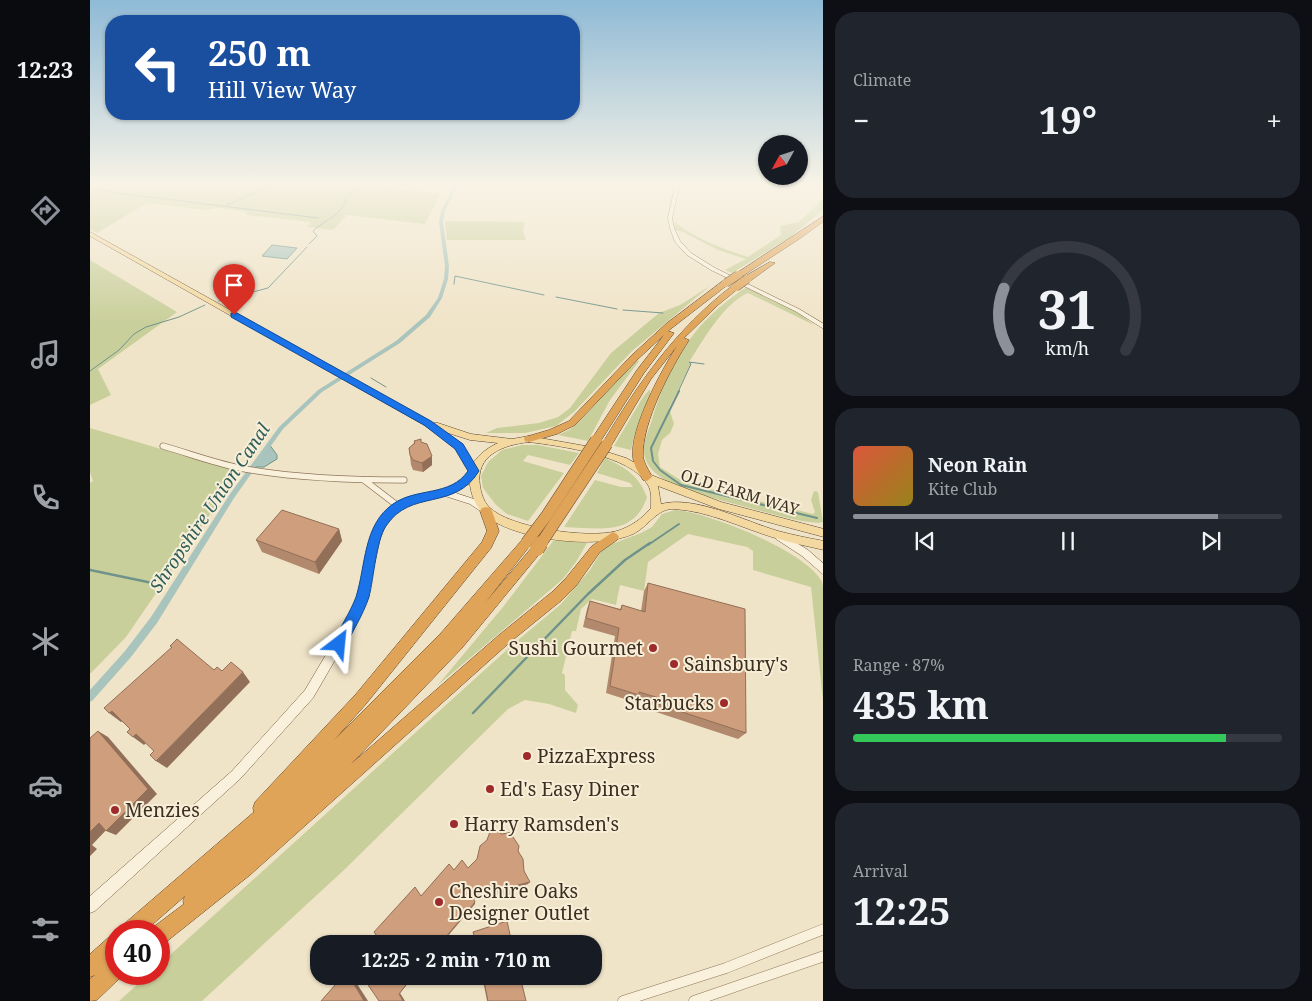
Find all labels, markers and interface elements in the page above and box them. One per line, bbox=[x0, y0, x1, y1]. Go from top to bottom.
text: 250 m bbox=[208, 29, 311, 76]
icon: left bbox=[125, 35, 190, 100]
text: 12:23 bbox=[17, 54, 73, 84]
text: Climate bbox=[853, 69, 911, 91]
text: Hill View Way bbox=[208, 74, 356, 104]
text: 19° bbox=[1039, 93, 1097, 145]
text: − bbox=[853, 101, 869, 139]
text: + bbox=[1266, 101, 1282, 139]
north arrow bbox=[758, 135, 808, 185]
map controls bbox=[758, 135, 808, 185]
icon: directions bbox=[28, 193, 63, 228]
pin bbox=[213, 264, 255, 315]
icon: arrive bbox=[220, 271, 248, 299]
text: 31 bbox=[1038, 273, 1097, 344]
text: km/h bbox=[1046, 336, 1089, 360]
icon: music bbox=[28, 337, 63, 372]
water label: Shropshire Union Canal bbox=[144, 418, 275, 597]
text: Neon Rain bbox=[928, 452, 1027, 478]
street label: OLD FARM WAY bbox=[678, 464, 803, 521]
text: Kite Club bbox=[928, 478, 997, 500]
icon: phone bbox=[28, 480, 63, 515]
icon: previous bbox=[911, 527, 939, 555]
icon: pause bbox=[1054, 527, 1082, 555]
icon: next bbox=[1197, 527, 1225, 555]
position arrow bbox=[312, 617, 364, 669]
icon: climate bbox=[28, 624, 63, 659]
place label: Sushi Gourmet bbox=[509, 635, 643, 661]
marker: Sushi Gourmet bbox=[647, 642, 659, 654]
place label: Sainsbury's bbox=[684, 651, 788, 677]
text: Range · 87% bbox=[853, 654, 945, 676]
marker: Sainsbury's bbox=[668, 658, 680, 670]
text: 435 km bbox=[853, 678, 989, 730]
place label: Starbucks bbox=[625, 690, 714, 716]
marker: Starbucks bbox=[718, 697, 730, 709]
place label: PizzaExpress bbox=[537, 743, 655, 769]
marker: PizzaExpress bbox=[521, 750, 533, 762]
icon: car bbox=[28, 768, 63, 803]
place label: Ed's Easy Diner bbox=[500, 776, 639, 802]
marker: Ed's Easy Diner bbox=[484, 783, 496, 795]
place label: Menzies bbox=[125, 797, 200, 823]
marker: Menzies bbox=[109, 804, 121, 816]
place label: Harry Ramsden's bbox=[464, 811, 619, 837]
marker: Harry Ramsden's bbox=[448, 818, 460, 830]
text: Arrival bbox=[853, 860, 908, 882]
place label: Cheshire Oaks Designer Outlet bbox=[449, 878, 590, 926]
text: 12:25 bbox=[853, 884, 950, 936]
marker: Cheshire Oaks Designer Outlet bbox=[433, 896, 445, 908]
icon: filters bbox=[28, 912, 63, 947]
speed limit sign: 40 bbox=[105, 920, 170, 985]
text: 12:25 · 2 min · 710 m bbox=[361, 947, 551, 973]

